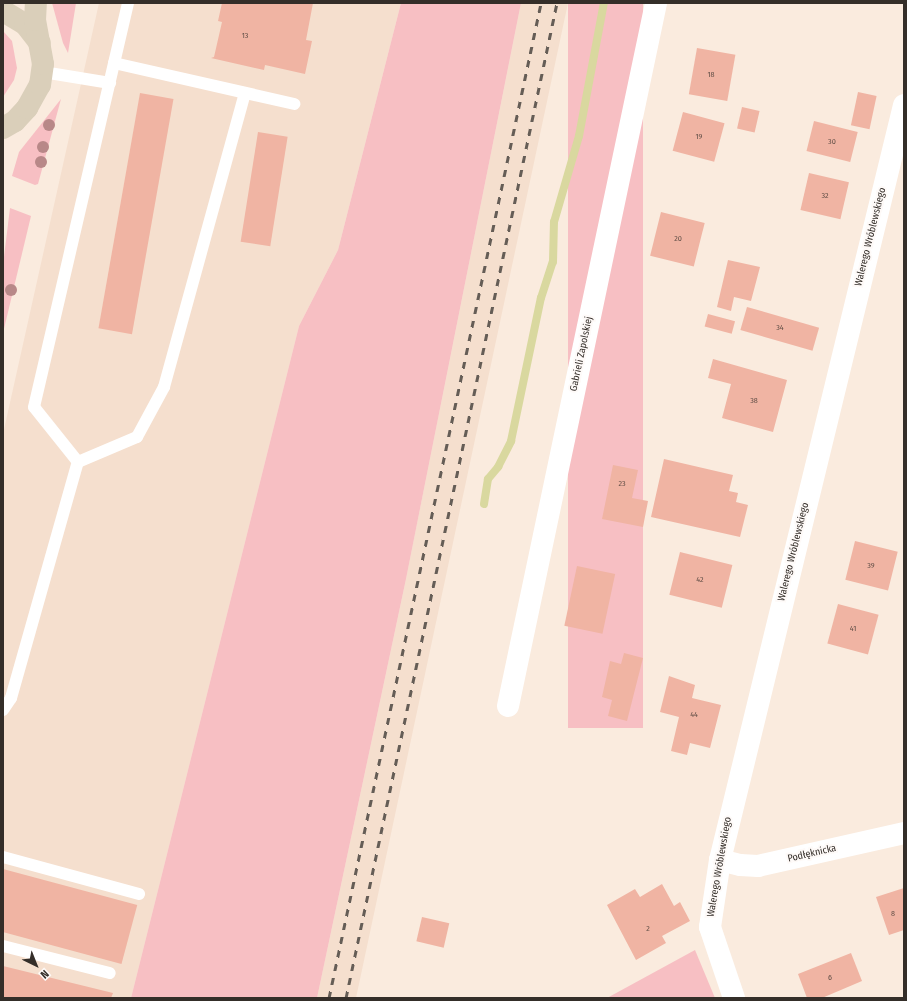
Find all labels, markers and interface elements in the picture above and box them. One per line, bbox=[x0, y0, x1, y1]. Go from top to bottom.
house number: 13 bbox=[242, 31, 248, 41]
house number: 18 bbox=[707, 70, 715, 80]
house number: 19 bbox=[695, 132, 703, 142]
house number: 30 bbox=[828, 137, 836, 147]
street label: Walerego Wróblewskiego bbox=[853, 186, 889, 288]
house number: 32 bbox=[821, 191, 829, 201]
house number: 20 bbox=[674, 234, 682, 244]
street label: Gabrieli Zapolskiej bbox=[568, 316, 596, 392]
house number: 34 bbox=[776, 323, 784, 333]
house number: 38 bbox=[750, 396, 758, 406]
house number: 23 bbox=[618, 479, 626, 489]
street label: Walerego Wróblewskiego bbox=[776, 501, 812, 603]
house number: 39 bbox=[867, 561, 875, 571]
house number: 42 bbox=[696, 575, 704, 585]
house number: 41 bbox=[850, 624, 856, 634]
house number: 44 bbox=[690, 710, 698, 720]
street label: Walerego Wróblewskiego bbox=[705, 816, 735, 918]
street label: Podłęknicka bbox=[787, 843, 837, 865]
house number: 8 bbox=[891, 909, 895, 919]
house number: 2 bbox=[646, 924, 650, 934]
north arrow bbox=[16, 945, 56, 985]
text: N bbox=[38, 967, 51, 981]
house number: 6 bbox=[828, 973, 832, 983]

